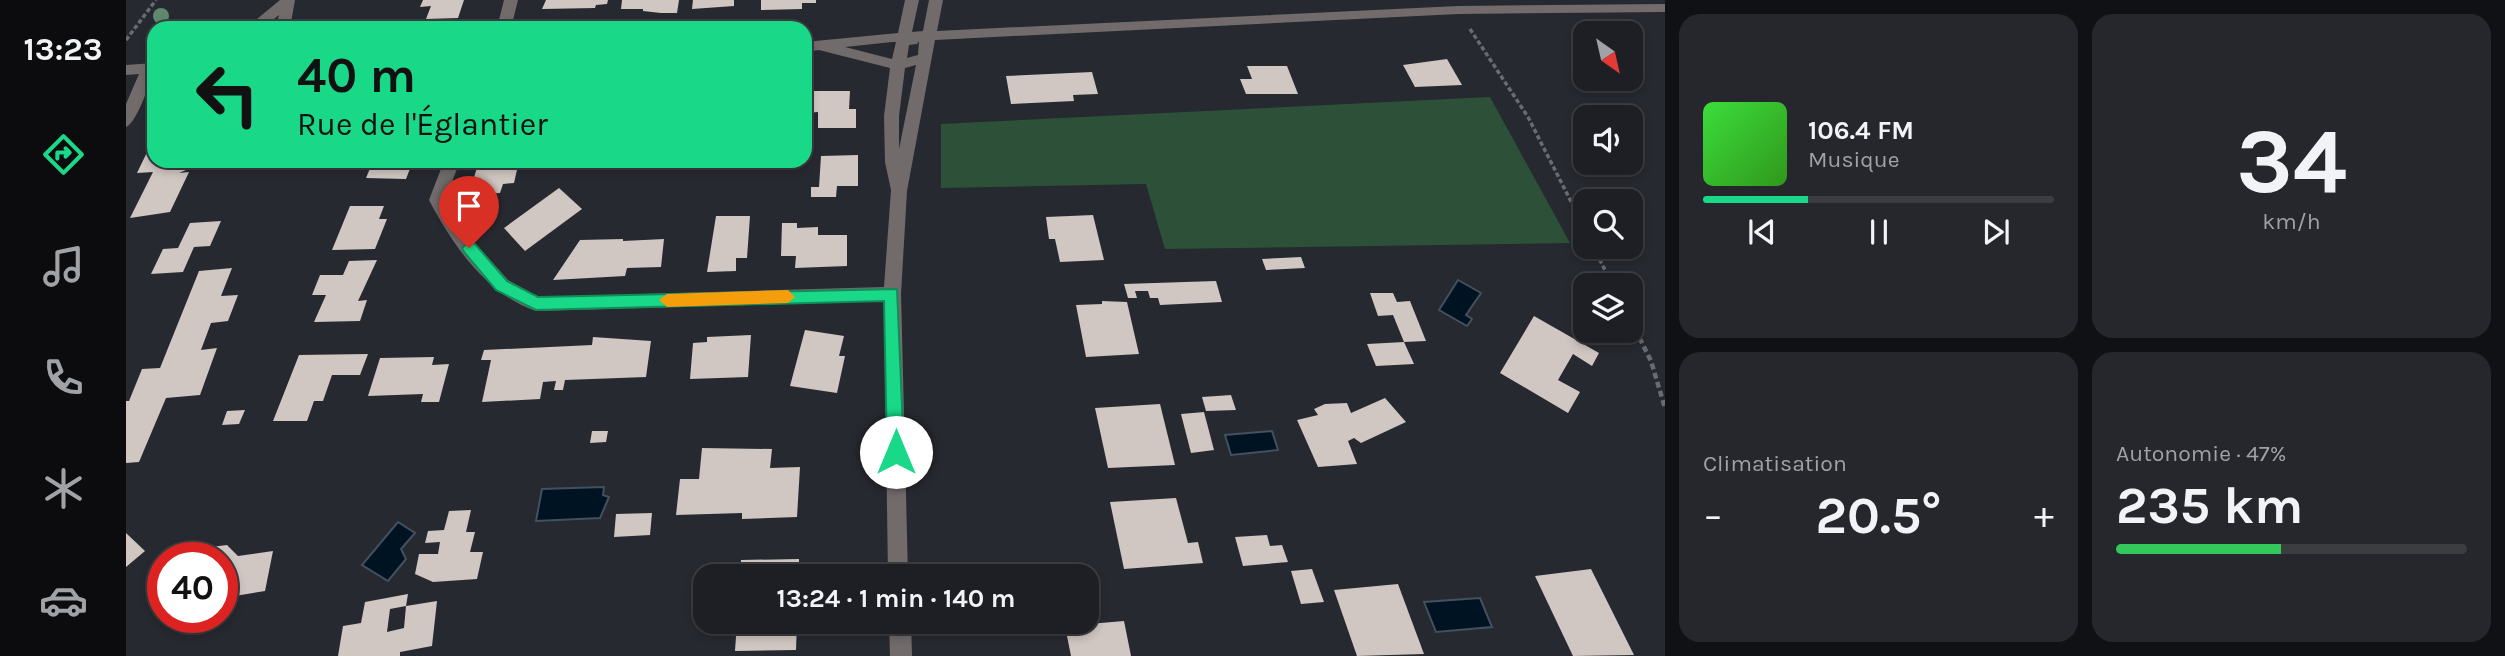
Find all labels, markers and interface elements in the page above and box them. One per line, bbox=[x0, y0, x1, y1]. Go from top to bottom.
north arrow bbox=[1573, 21, 1643, 91]
map controls bbox=[1573, 21, 1643, 343]
text: 13:23 bbox=[23, 31, 103, 68]
text: 40 m bbox=[297, 47, 416, 104]
icon: left bbox=[182, 49, 273, 140]
button: sound bbox=[1573, 105, 1643, 175]
text: Rue de l'Églantier bbox=[297, 106, 548, 143]
text: 34 bbox=[2236, 109, 2347, 215]
text: 106.4 FM bbox=[1808, 115, 1914, 146]
icon: directions bbox=[39, 130, 88, 179]
text: Musique bbox=[1808, 146, 1900, 173]
pin bbox=[439, 176, 499, 248]
icon: arrive bbox=[450, 187, 488, 225]
button: search bbox=[1573, 189, 1643, 259]
text: km/h bbox=[2262, 208, 2321, 235]
icon: previous bbox=[1743, 213, 1781, 251]
icon: pause bbox=[1860, 213, 1898, 251]
icon: next bbox=[1977, 213, 2015, 251]
icon: music bbox=[39, 242, 88, 291]
button: layers bbox=[1573, 273, 1643, 343]
icon: phone bbox=[39, 353, 88, 402]
position arrow bbox=[859, 415, 933, 489]
text: Autonomie · 47% bbox=[2116, 440, 2286, 467]
text: Climatisation bbox=[1703, 450, 1847, 477]
icon: climate bbox=[39, 464, 88, 513]
text: 235 km bbox=[2116, 475, 2303, 536]
text: 20.5° bbox=[1816, 485, 1942, 546]
text: − bbox=[1703, 493, 1723, 538]
text: + bbox=[2034, 493, 2054, 538]
speed limit sign: 40 bbox=[147, 542, 238, 633]
icon: car bbox=[39, 576, 88, 625]
text: 13:24 · 1 min · 140 m bbox=[777, 583, 1015, 614]

